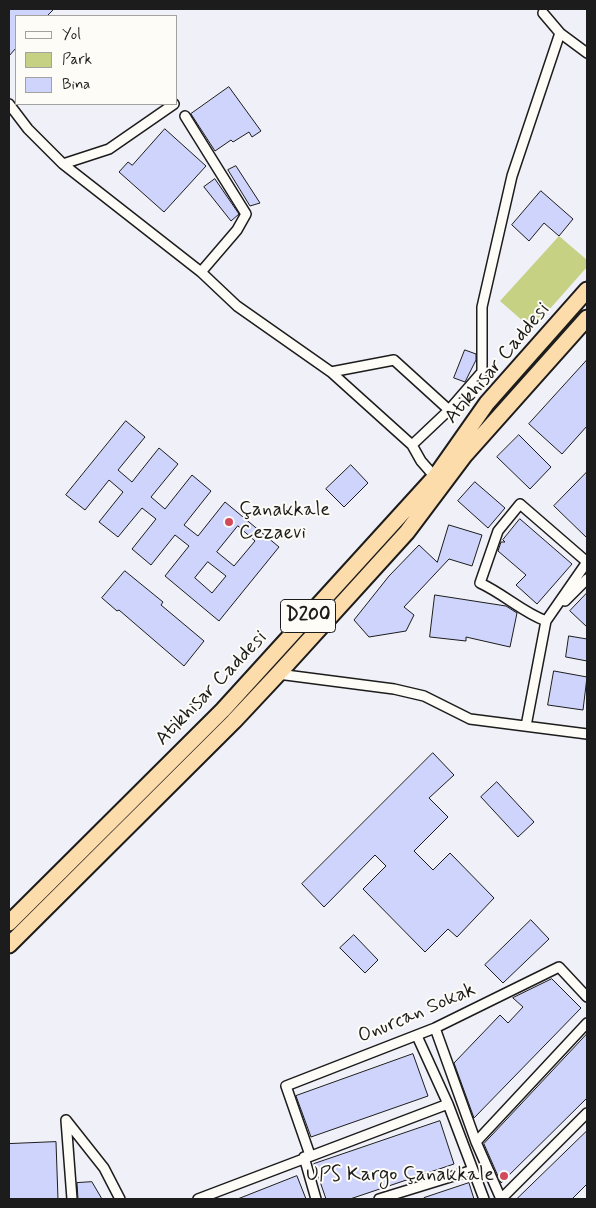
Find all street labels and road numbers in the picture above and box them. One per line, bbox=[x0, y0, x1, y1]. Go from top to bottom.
street label: Atikhisar Caddesi bbox=[440, 299, 556, 429]
road number: D200 bbox=[280, 600, 336, 632]
street label: Atikhisar Caddesi bbox=[151, 627, 273, 751]
street label: Onurcan Sokak bbox=[355, 978, 479, 1050]

